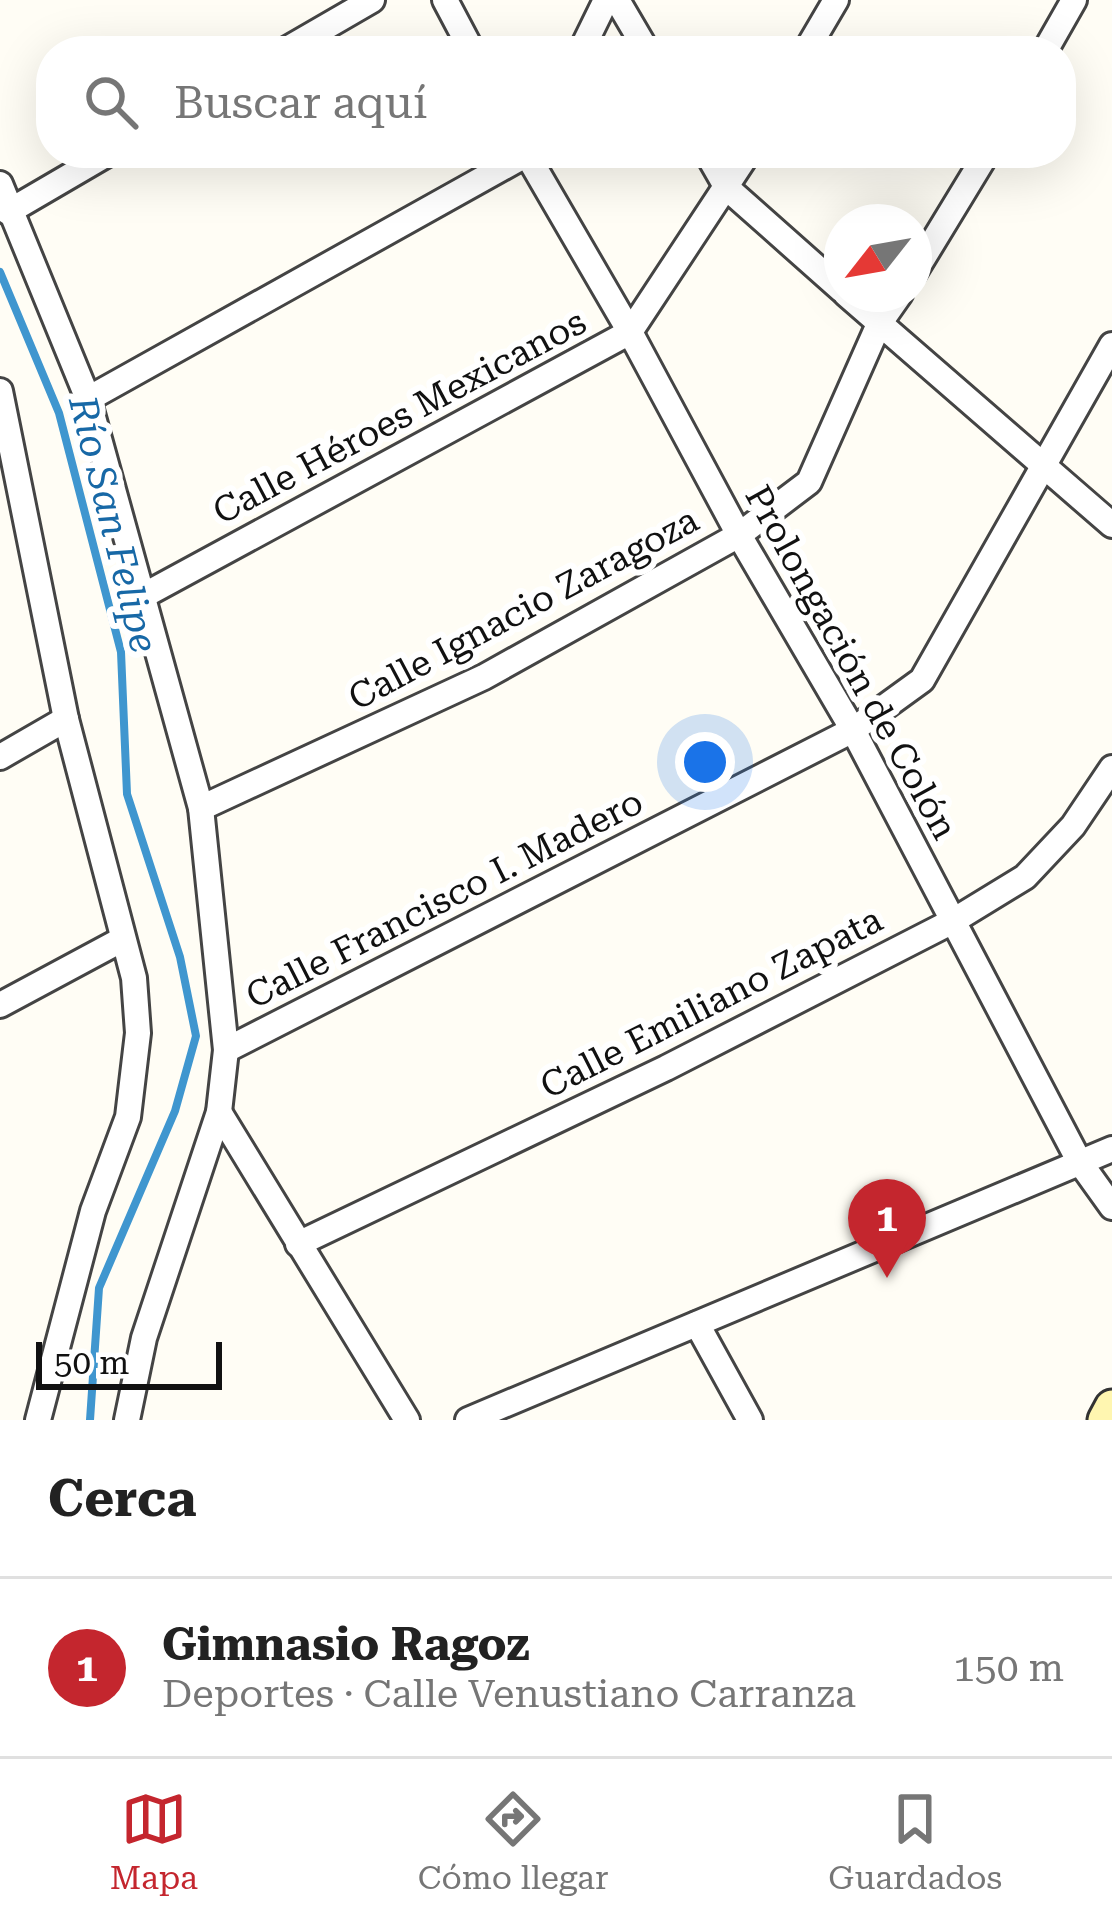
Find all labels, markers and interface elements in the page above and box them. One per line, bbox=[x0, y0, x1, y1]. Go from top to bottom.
search box bbox=[36, 36, 1076, 168]
icon: search bbox=[78, 69, 144, 135]
text: Buscar aquí bbox=[174, 76, 427, 129]
north arrow bbox=[824, 204, 932, 312]
street label: Calle Héroes Mexicanos bbox=[206, 301, 593, 533]
water label: Río San Felipe bbox=[59, 390, 167, 657]
street label: Prolongación de Colón bbox=[736, 478, 966, 847]
street label: Calle Ignacio Zaragoza bbox=[341, 499, 706, 719]
your location bbox=[675, 732, 735, 792]
street label: Calle Francisco I. Madero bbox=[239, 780, 650, 1017]
street label: Calle Emiliano Zapata bbox=[534, 898, 890, 1107]
pin: 1 bbox=[848, 1179, 926, 1278]
scale bar bbox=[36, 1336, 222, 1389]
text: 50 m bbox=[54, 1343, 129, 1382]
text: Cerca bbox=[48, 1469, 197, 1528]
text: Gimnasio Ragoz bbox=[162, 1618, 529, 1671]
text: 1 bbox=[76, 1645, 98, 1691]
text: 150 m bbox=[953, 1645, 1064, 1691]
text: Deportes · Calle Venustiano Carranza bbox=[162, 1671, 856, 1717]
tab: Mapa bbox=[110, 1786, 198, 1897]
tab: Cómo llegar bbox=[418, 1786, 608, 1897]
tab: Guardados bbox=[828, 1786, 1002, 1897]

